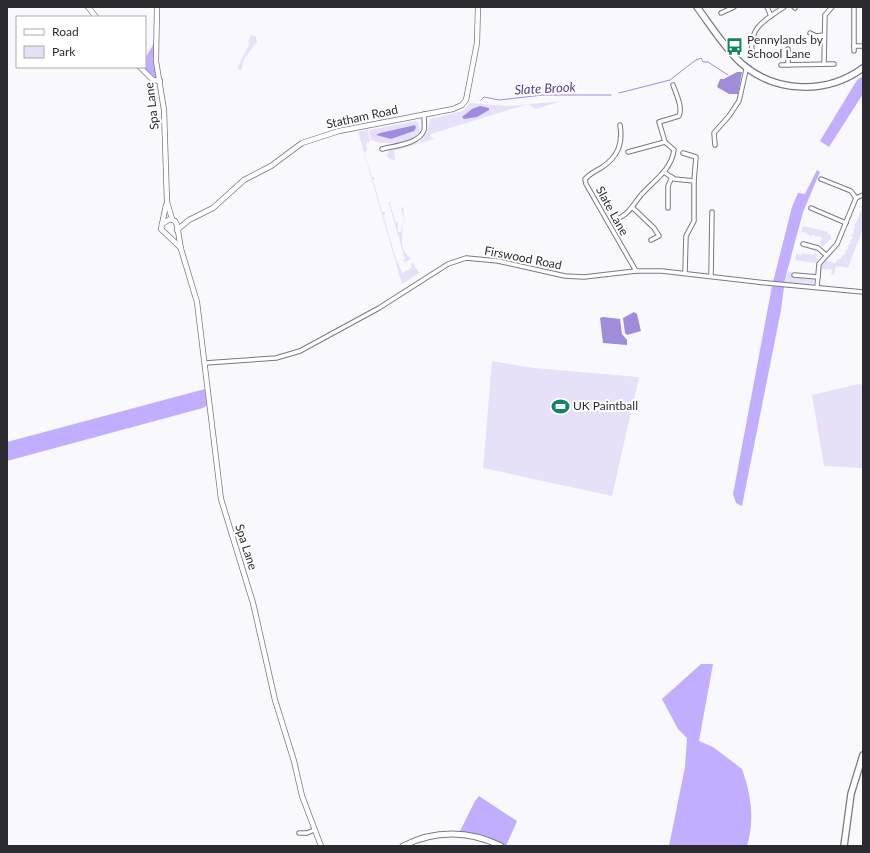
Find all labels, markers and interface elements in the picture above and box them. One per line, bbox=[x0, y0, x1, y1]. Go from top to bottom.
legend bbox=[16, 16, 146, 68]
text: Road bbox=[52, 24, 79, 39]
place label: Pennylands by School Lane bbox=[747, 32, 824, 61]
bus stop icon: Pennylands by School Lane bbox=[724, 37, 744, 57]
text: Park bbox=[52, 44, 76, 59]
water label: Slate Brook bbox=[514, 78, 577, 98]
street label: Spa Lane bbox=[141, 82, 162, 130]
street label: Statham Road bbox=[325, 102, 399, 131]
street label: Slate Lane bbox=[593, 184, 632, 238]
street label: Firswood Road bbox=[483, 243, 563, 272]
sports icon: UK Paintball bbox=[550, 396, 570, 416]
place label: UK Paintball bbox=[573, 398, 638, 413]
street label: Spa Lane bbox=[232, 522, 261, 572]

